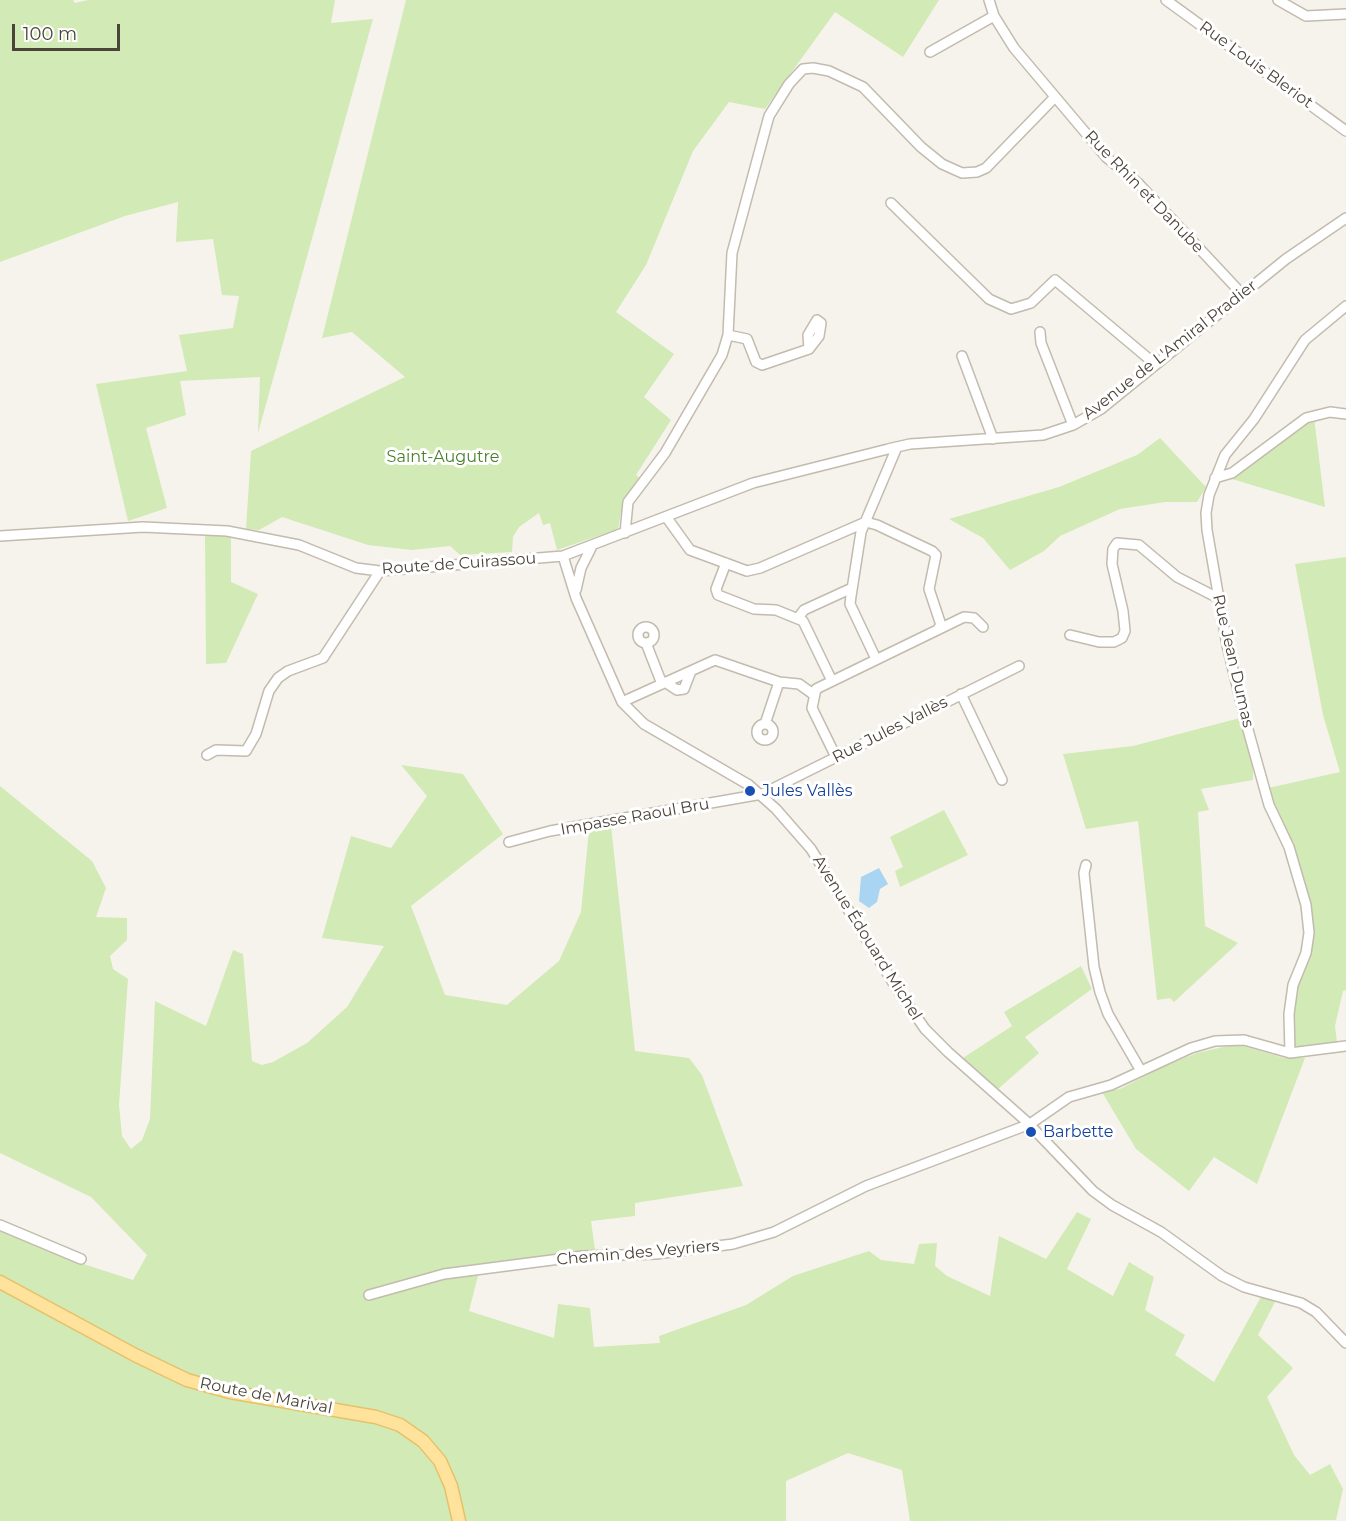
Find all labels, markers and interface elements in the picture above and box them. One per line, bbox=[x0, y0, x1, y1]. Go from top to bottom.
scale bar bbox=[15, 12, 123, 50]
street label: Rue Louis Bleriot bbox=[1195, 17, 1317, 113]
text: 100 m bbox=[23, 23, 77, 45]
street label: Rue Rhin et Danube bbox=[1080, 127, 1208, 257]
street label: Avenue de L'Amiral Pradier bbox=[1079, 276, 1261, 424]
park label: Saint-Augutre bbox=[387, 447, 499, 467]
street label: Route de Cuirassou bbox=[381, 549, 537, 579]
street label: Rue Jean Dumas bbox=[1208, 592, 1258, 730]
street label: Rue Jules Vallès bbox=[829, 693, 951, 767]
place label: Jules Vallès bbox=[762, 781, 853, 801]
marker: Jules Vallès bbox=[743, 784, 757, 798]
street label: Impasse Raoul Bru bbox=[559, 794, 711, 840]
street label: Avenue Édouard Michel bbox=[808, 852, 926, 1024]
place label: Barbette bbox=[1043, 1122, 1113, 1142]
marker: Barbette bbox=[1024, 1125, 1038, 1139]
street label: Chemin des Veyriers bbox=[556, 1236, 720, 1270]
street label: Route de Marival bbox=[198, 1374, 334, 1418]

